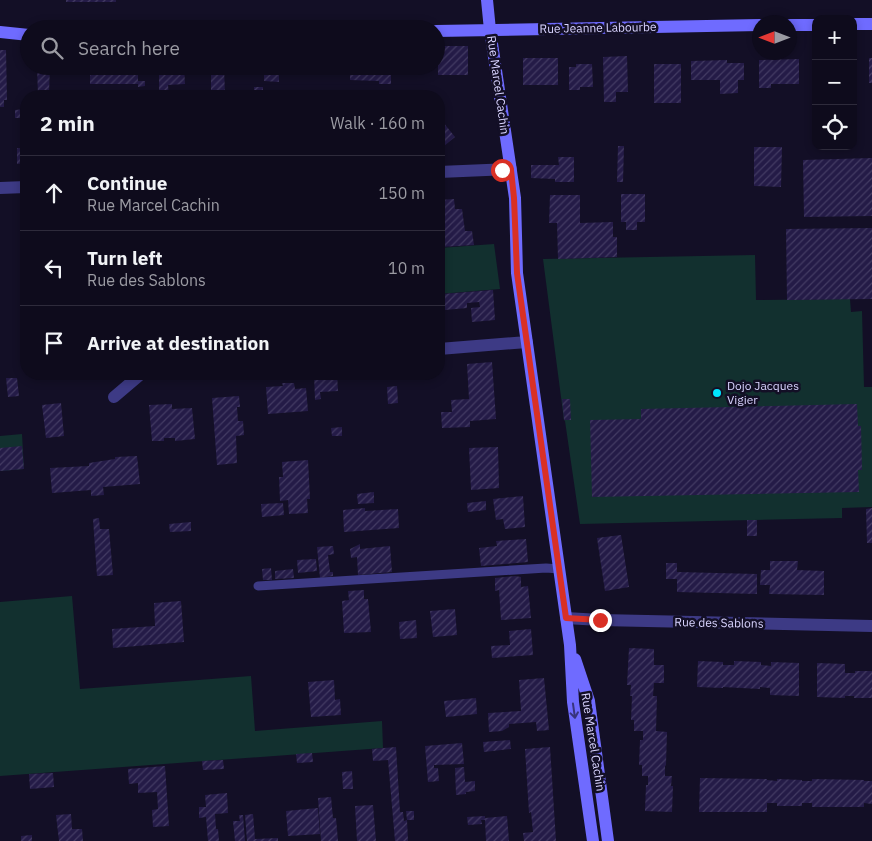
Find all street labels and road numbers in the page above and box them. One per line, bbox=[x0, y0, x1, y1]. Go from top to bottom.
street label: Rue Jeanne Labourbe bbox=[539, 19, 657, 36]
street label: Rue Marcel Cachin bbox=[484, 35, 513, 135]
street label: Rue des Sablons bbox=[674, 614, 764, 631]
street label: Rue Marcel Cachin bbox=[578, 692, 609, 792]

